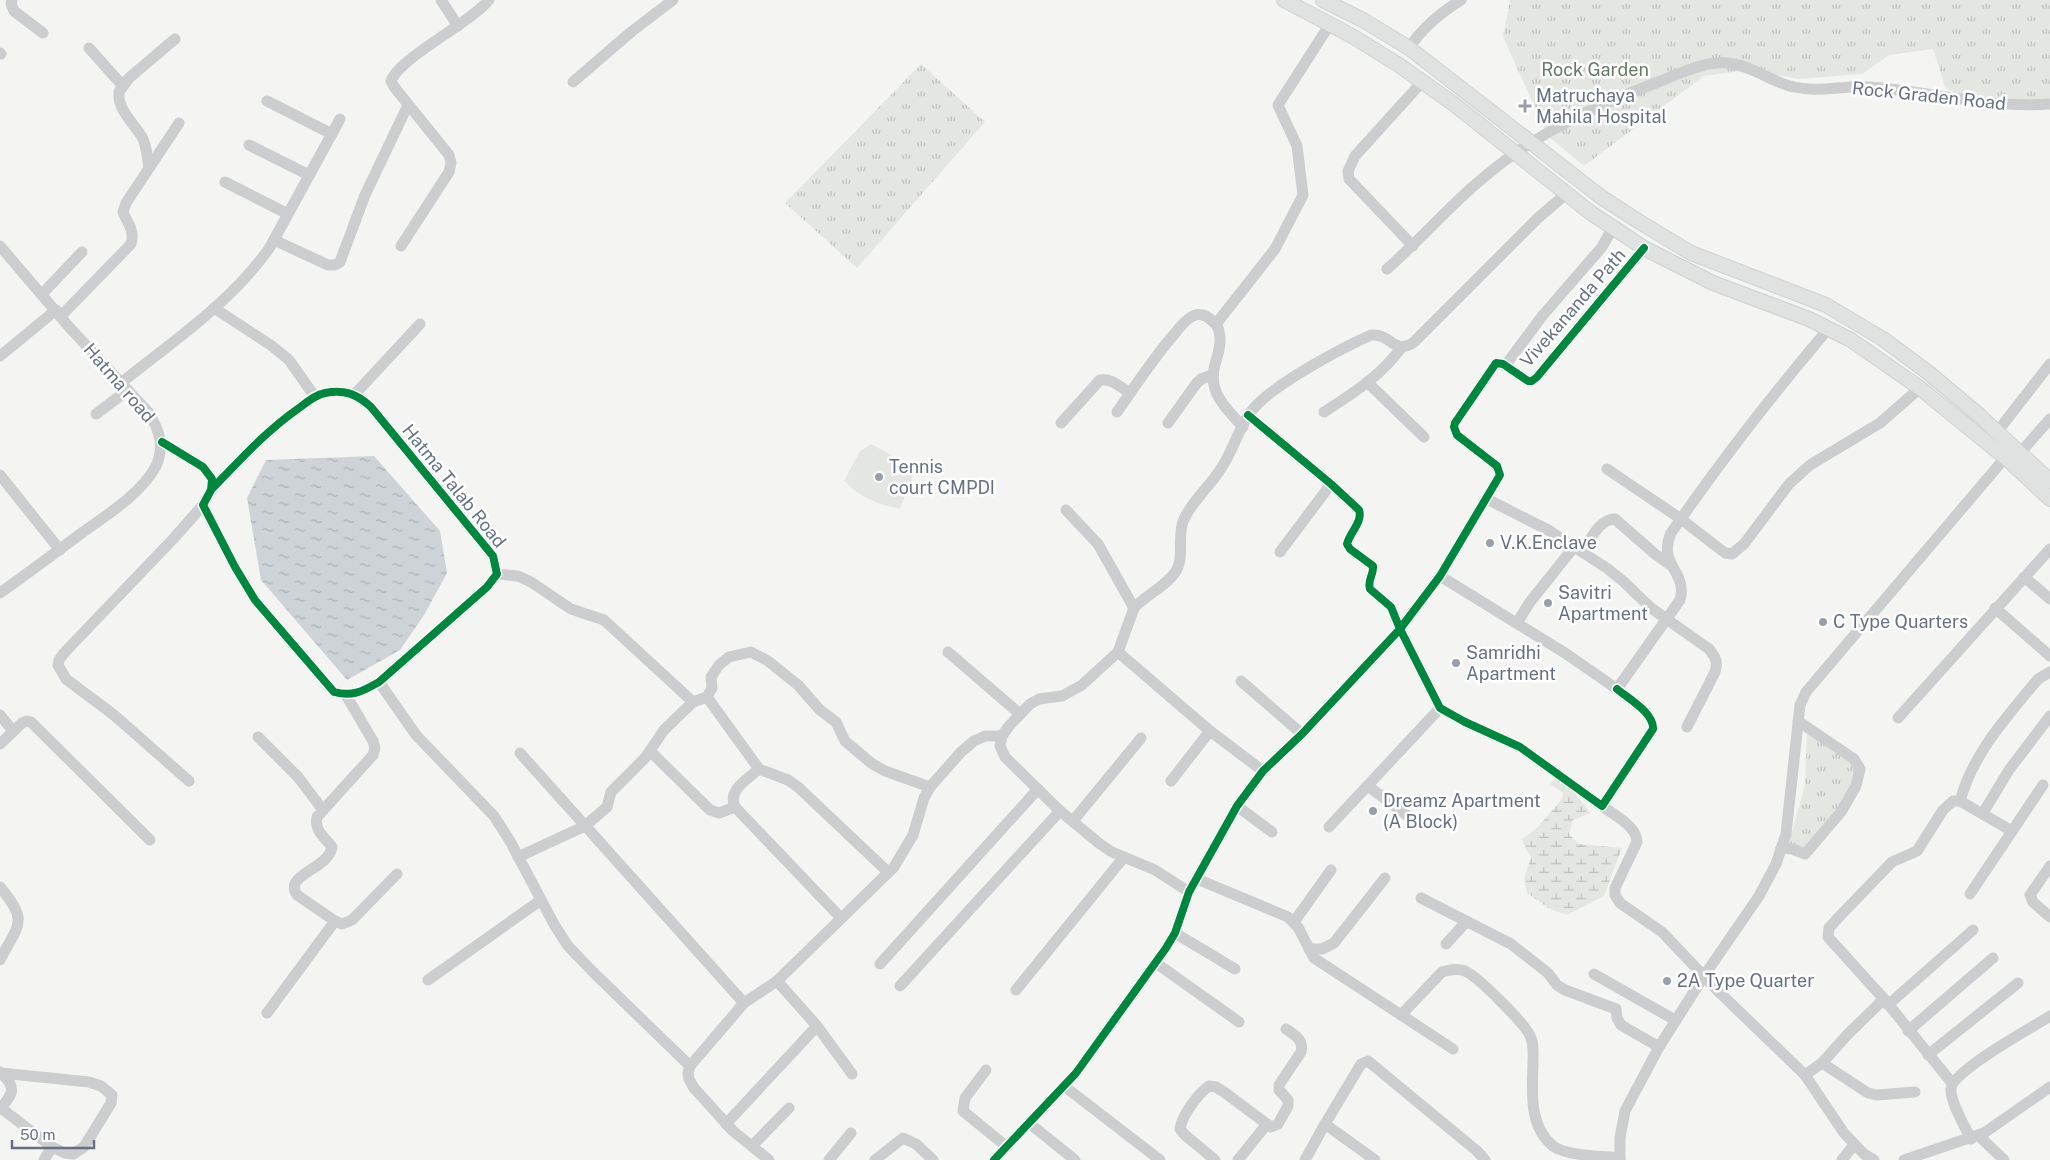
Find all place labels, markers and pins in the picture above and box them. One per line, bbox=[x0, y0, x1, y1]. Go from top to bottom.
place label: Matruchaya Mahila Hospital bbox=[1536, 85, 1667, 127]
marker: Matruchaya Mahila Hospital bbox=[1518, 99, 1532, 113]
place label: Tennis court CMPDI bbox=[889, 456, 995, 498]
marker: Tennis court CMPDI bbox=[873, 471, 885, 483]
place label: V.K.Enclave bbox=[1500, 532, 1597, 553]
marker: V.K.Enclave bbox=[1484, 537, 1496, 549]
place label: Savitri Apartment bbox=[1558, 582, 1648, 624]
marker: Savitri Apartment bbox=[1542, 597, 1554, 609]
place label: C Type Quarters bbox=[1833, 611, 1968, 632]
marker: C Type Quarters bbox=[1817, 616, 1829, 628]
place label: Samridhi Apartment bbox=[1466, 642, 1556, 684]
marker: Samridhi Apartment bbox=[1450, 657, 1462, 669]
place label: Dreamz Apartment (A Block) bbox=[1383, 790, 1541, 832]
marker: Dreamz Apartment (A Block) bbox=[1367, 805, 1379, 817]
place label: 2A Type Quarter bbox=[1677, 970, 1814, 991]
marker: 2A Type Quarter bbox=[1661, 975, 1673, 987]

